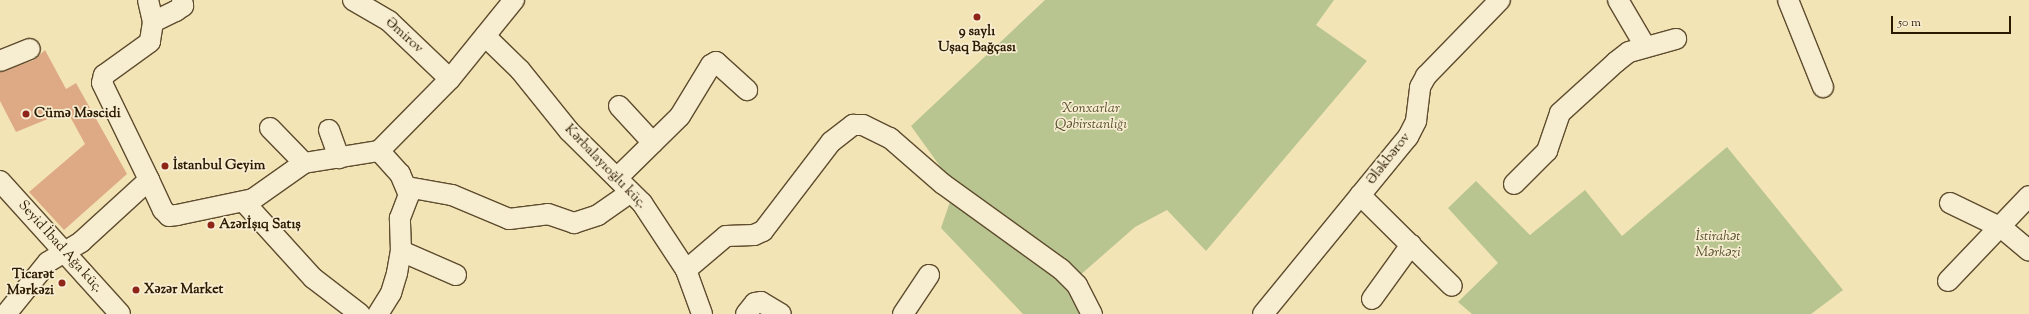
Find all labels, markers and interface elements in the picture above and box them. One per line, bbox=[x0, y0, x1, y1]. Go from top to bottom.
scale bar bbox=[1893, 8, 2013, 34]
marker: 9 saylı Uşaq Bağçası bbox=[972, 12, 982, 22]
text: 50 m bbox=[1898, 14, 1921, 32]
street label: Əmirov bbox=[382, 15, 426, 57]
place label: 9 saylı Uşaq Bağçası bbox=[938, 24, 1016, 56]
park label: Xonxarlar Qəbirstanlığı bbox=[1055, 101, 1127, 134]
place label: Cümə Məscidi bbox=[34, 106, 121, 122]
marker: Cümə Məscidi bbox=[21, 109, 31, 119]
street label: Kərbalayıoğlu küç. bbox=[560, 121, 650, 213]
street label: Ələkbərov bbox=[1363, 130, 1415, 188]
place label: İstanbul Geyim bbox=[173, 158, 265, 174]
marker: İstanbul Geyim bbox=[160, 161, 170, 171]
street label: Seyid İbad Ağa küç. bbox=[14, 197, 106, 297]
place label: Azərİşıq Satış bbox=[219, 217, 301, 233]
marker: Azərİşıq Satış bbox=[206, 220, 216, 230]
park label: İstirahət Mərkəzi bbox=[1695, 229, 1741, 262]
place label: Ticarət Mərkəzi bbox=[7, 267, 54, 300]
marker: Ticarət Mərkəzi bbox=[57, 278, 67, 288]
place label: Xəzər Market bbox=[144, 282, 223, 298]
marker: Xəzər Market bbox=[131, 285, 141, 295]

